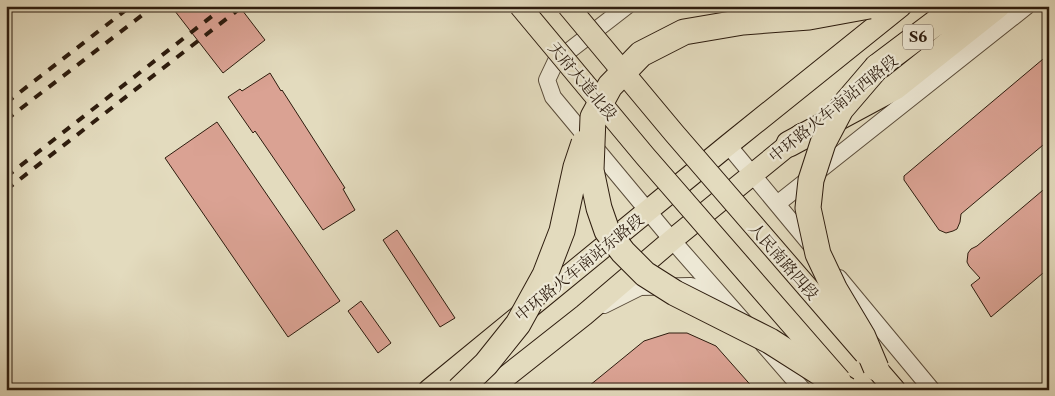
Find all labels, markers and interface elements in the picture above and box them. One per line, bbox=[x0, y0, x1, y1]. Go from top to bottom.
road number: S6 bbox=[903, 24, 933, 50]
street label: 天府大道北段 bbox=[544, 38, 622, 124]
street label: 中环路火车南站西路段 bbox=[765, 50, 901, 166]
street label: 中环路火车南站东路段 bbox=[511, 209, 647, 325]
street label: 人民南路四段 bbox=[745, 218, 823, 304]

